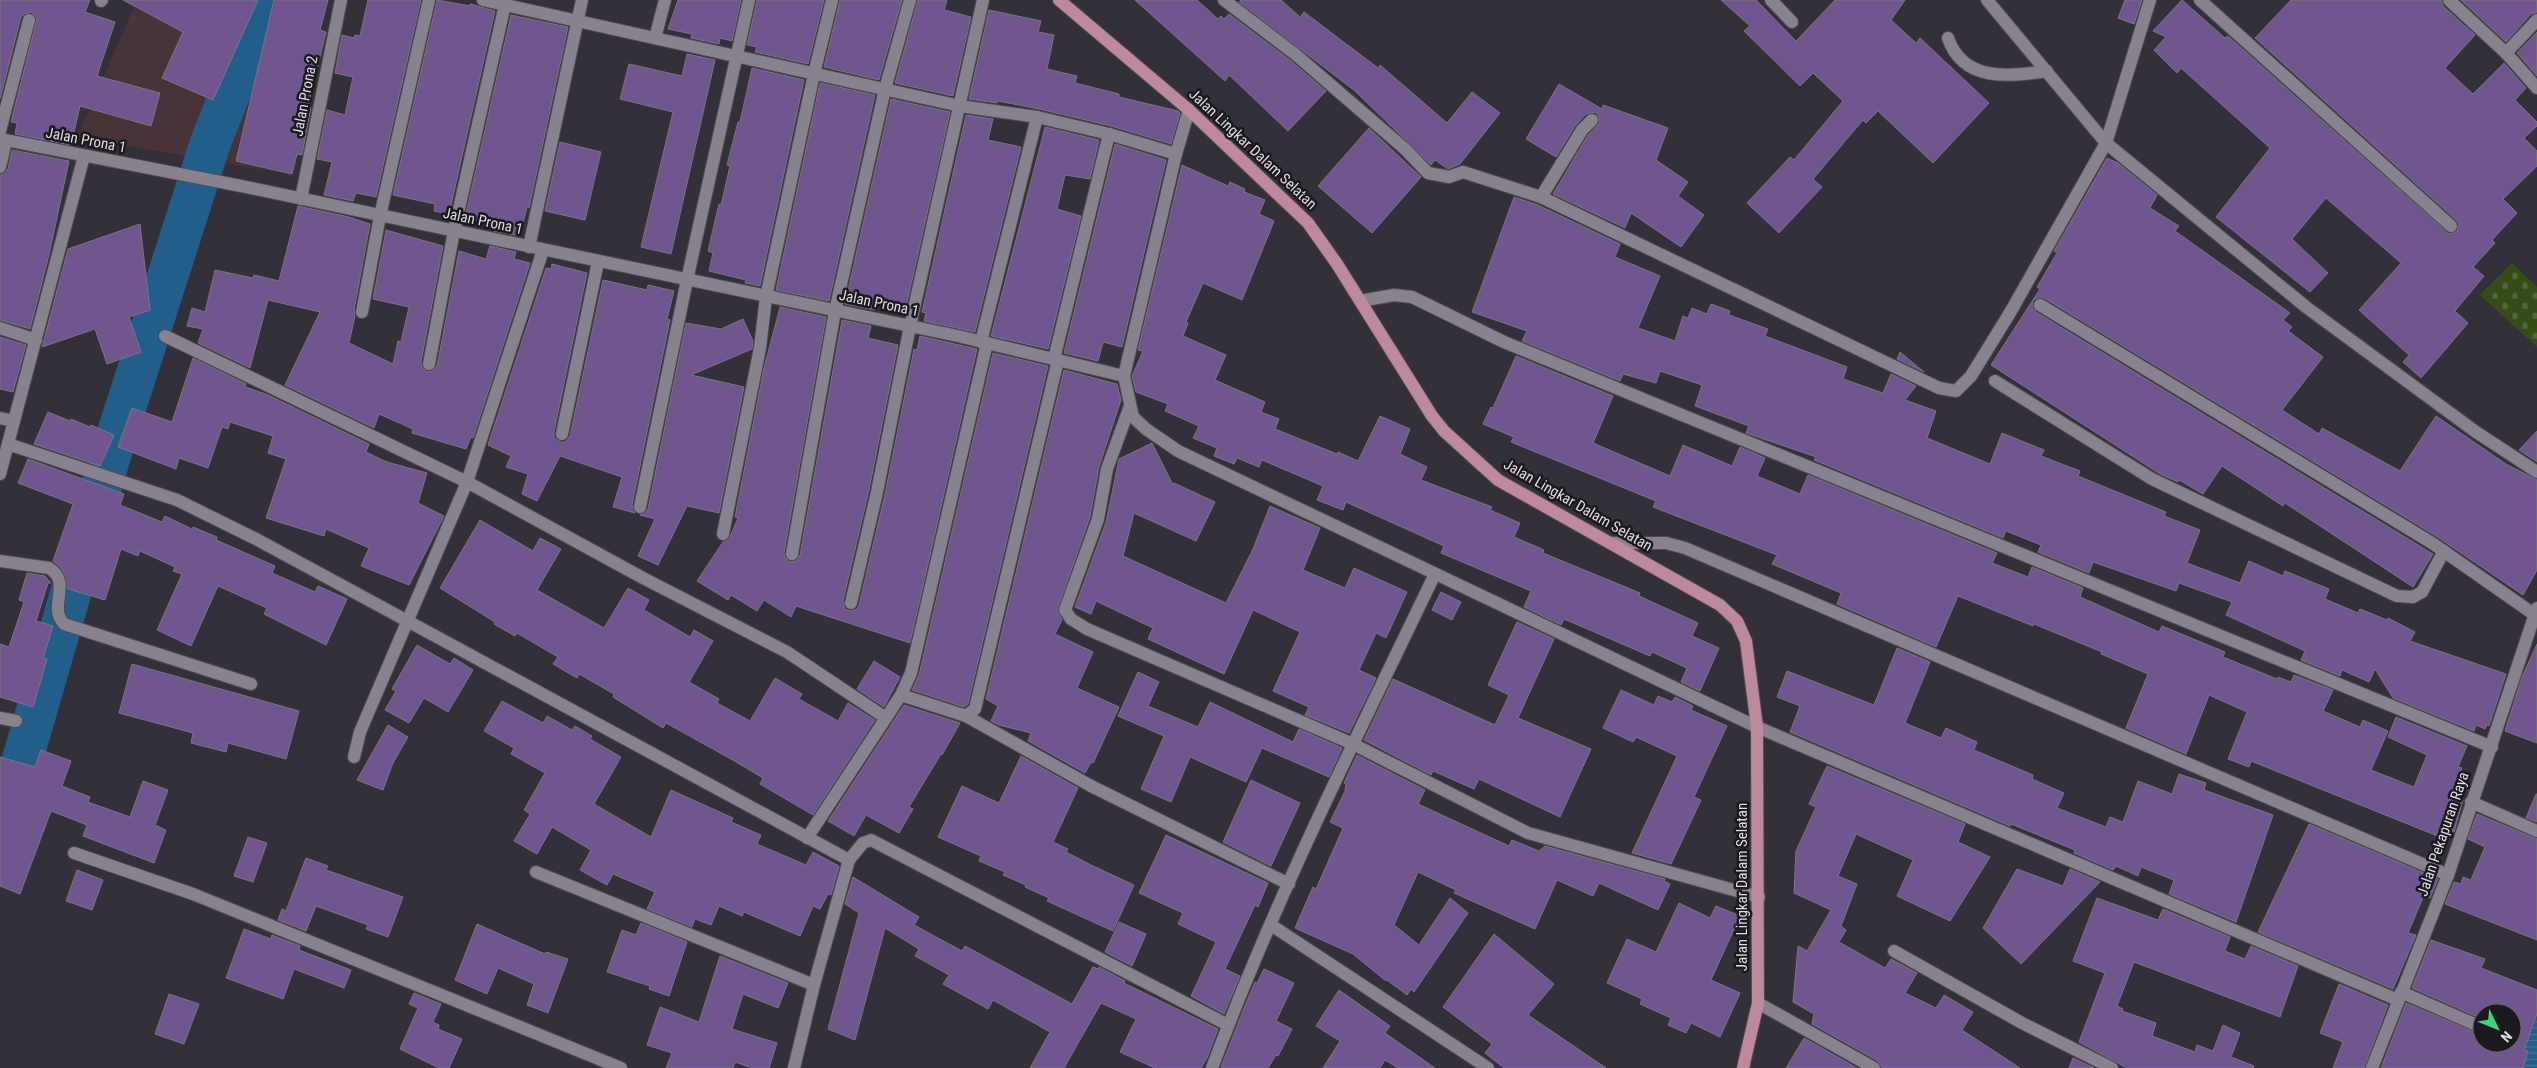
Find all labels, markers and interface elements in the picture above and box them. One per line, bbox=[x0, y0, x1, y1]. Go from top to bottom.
street label: Jalan Prona 2 bbox=[288, 54, 322, 138]
street label: Jalan Lingkar Dalam Selatan bbox=[1185, 85, 1321, 213]
street label: Jalan Prona 1 bbox=[44, 123, 128, 157]
street label: Jalan Prona 1 bbox=[441, 204, 525, 238]
street label: Jalan Prona 1 bbox=[837, 286, 921, 320]
street label: Jalan Lingkar Dalam Selatan bbox=[1501, 455, 1655, 555]
street label: Jalan Pekapuran Raya bbox=[2413, 770, 2473, 898]
street label: Jalan Lingkar Dalam Selatan bbox=[1733, 803, 1751, 971]
north arrow bbox=[2472, 1003, 2522, 1053]
text: N bbox=[2498, 1028, 2515, 1045]

